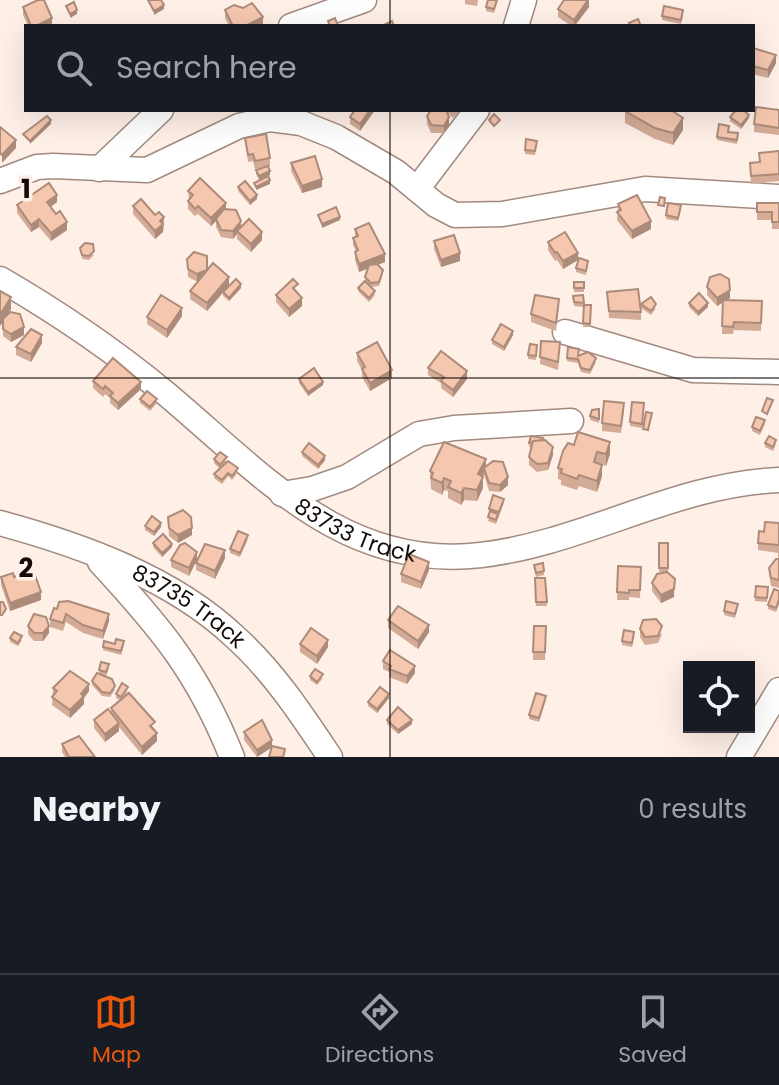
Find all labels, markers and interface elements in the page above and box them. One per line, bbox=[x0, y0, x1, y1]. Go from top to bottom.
search box bbox=[24, 24, 755, 112]
icon: search bbox=[52, 46, 96, 90]
text: Search here bbox=[116, 46, 297, 89]
text: 1 bbox=[21, 171, 31, 207]
street label: 83733 Track bbox=[289, 490, 419, 569]
text: 2 bbox=[19, 550, 34, 586]
street label: 83735 Track bbox=[127, 557, 253, 656]
map controls bbox=[683, 661, 755, 733]
button: locate bbox=[683, 661, 755, 733]
text: Nearby bbox=[32, 785, 161, 833]
text: 0 results bbox=[638, 791, 747, 827]
tab: Map bbox=[92, 990, 141, 1071]
tab: Directions bbox=[325, 990, 434, 1071]
tab: Saved bbox=[618, 990, 687, 1071]

